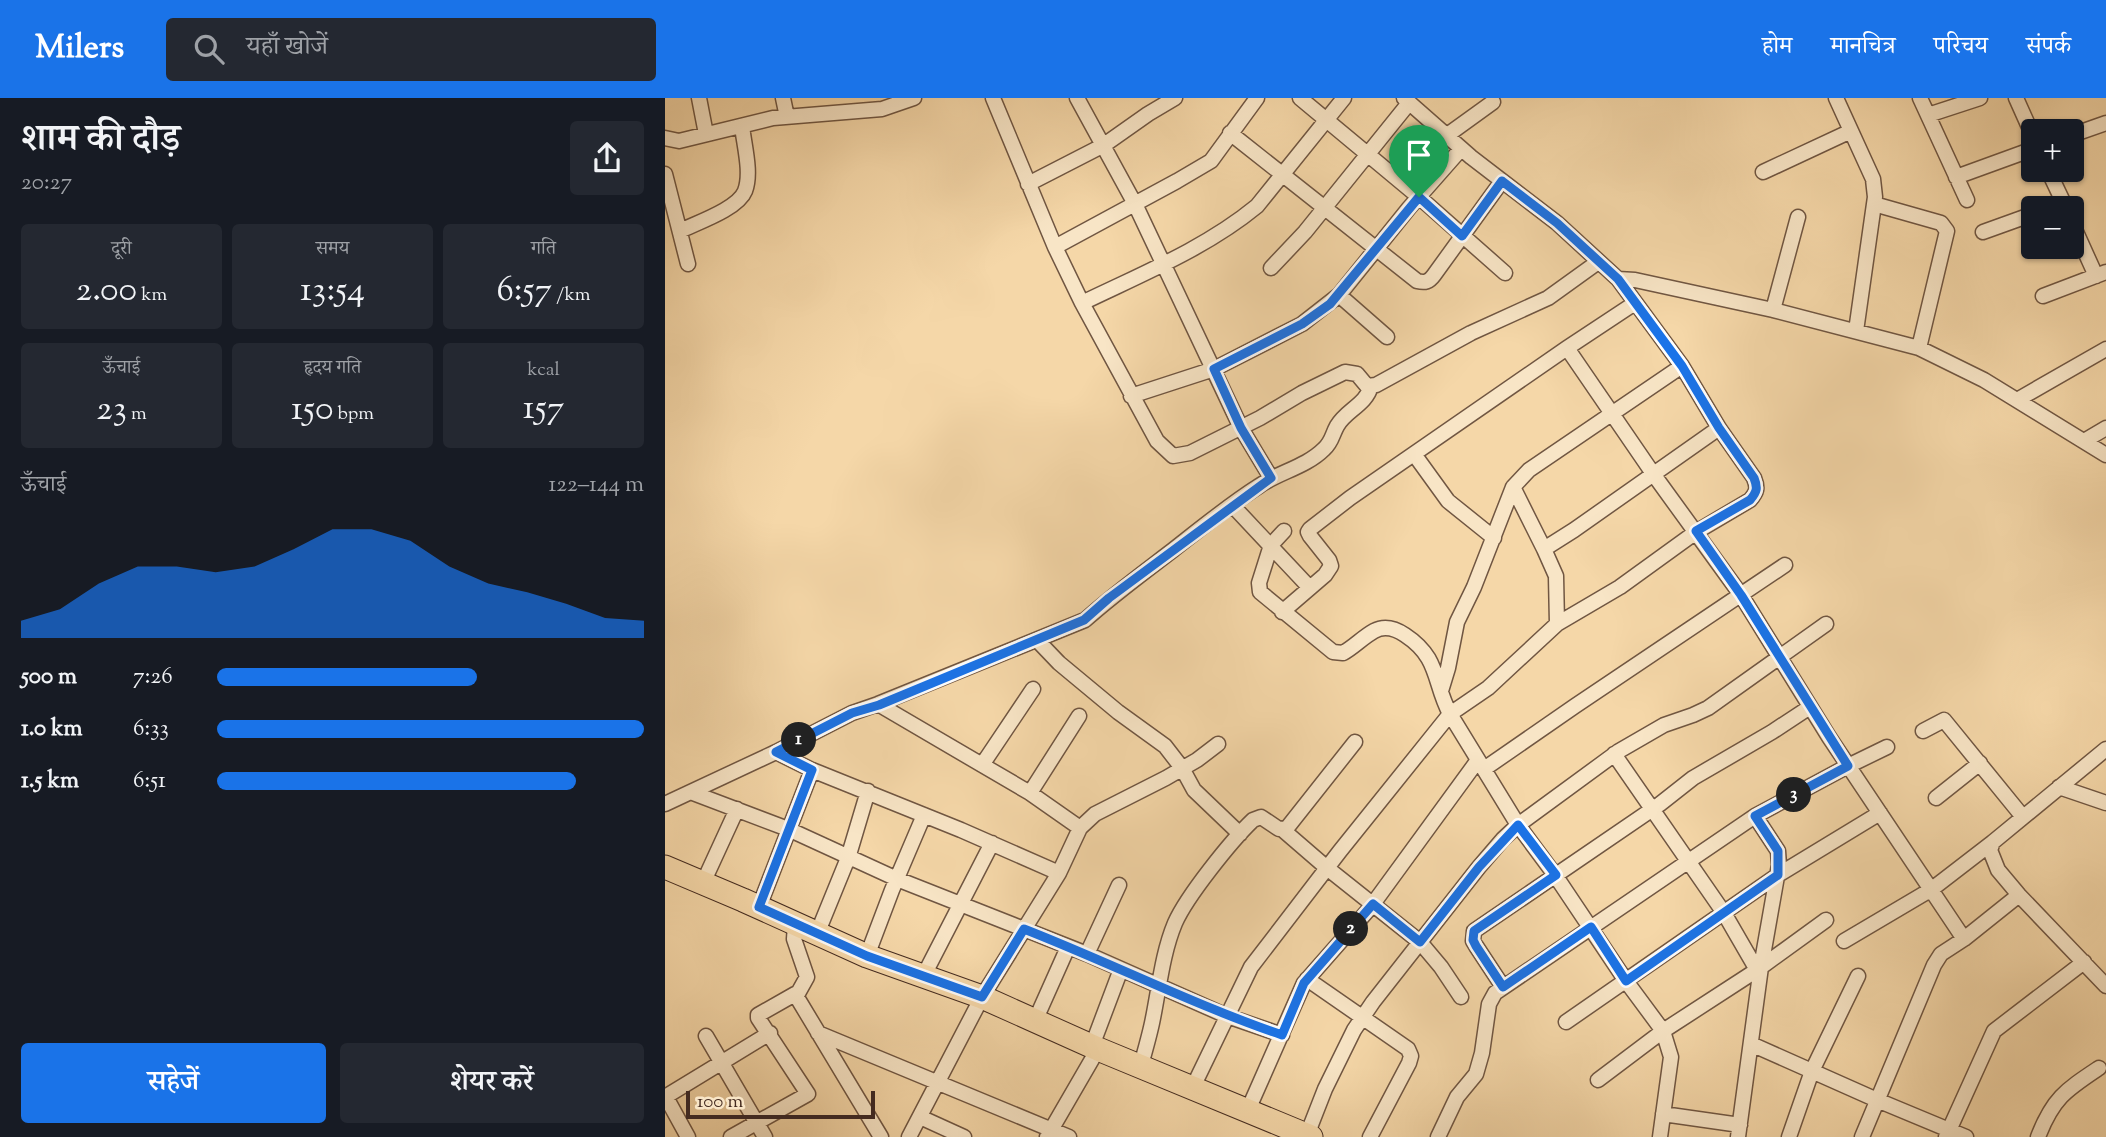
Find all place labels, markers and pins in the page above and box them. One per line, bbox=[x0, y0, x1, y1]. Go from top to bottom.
pin bbox=[1389, 125, 1449, 197]
pin: 1 bbox=[781, 722, 817, 758]
pin: 3 bbox=[1777, 778, 1811, 812]
pin: 2 bbox=[1333, 912, 1369, 946]

